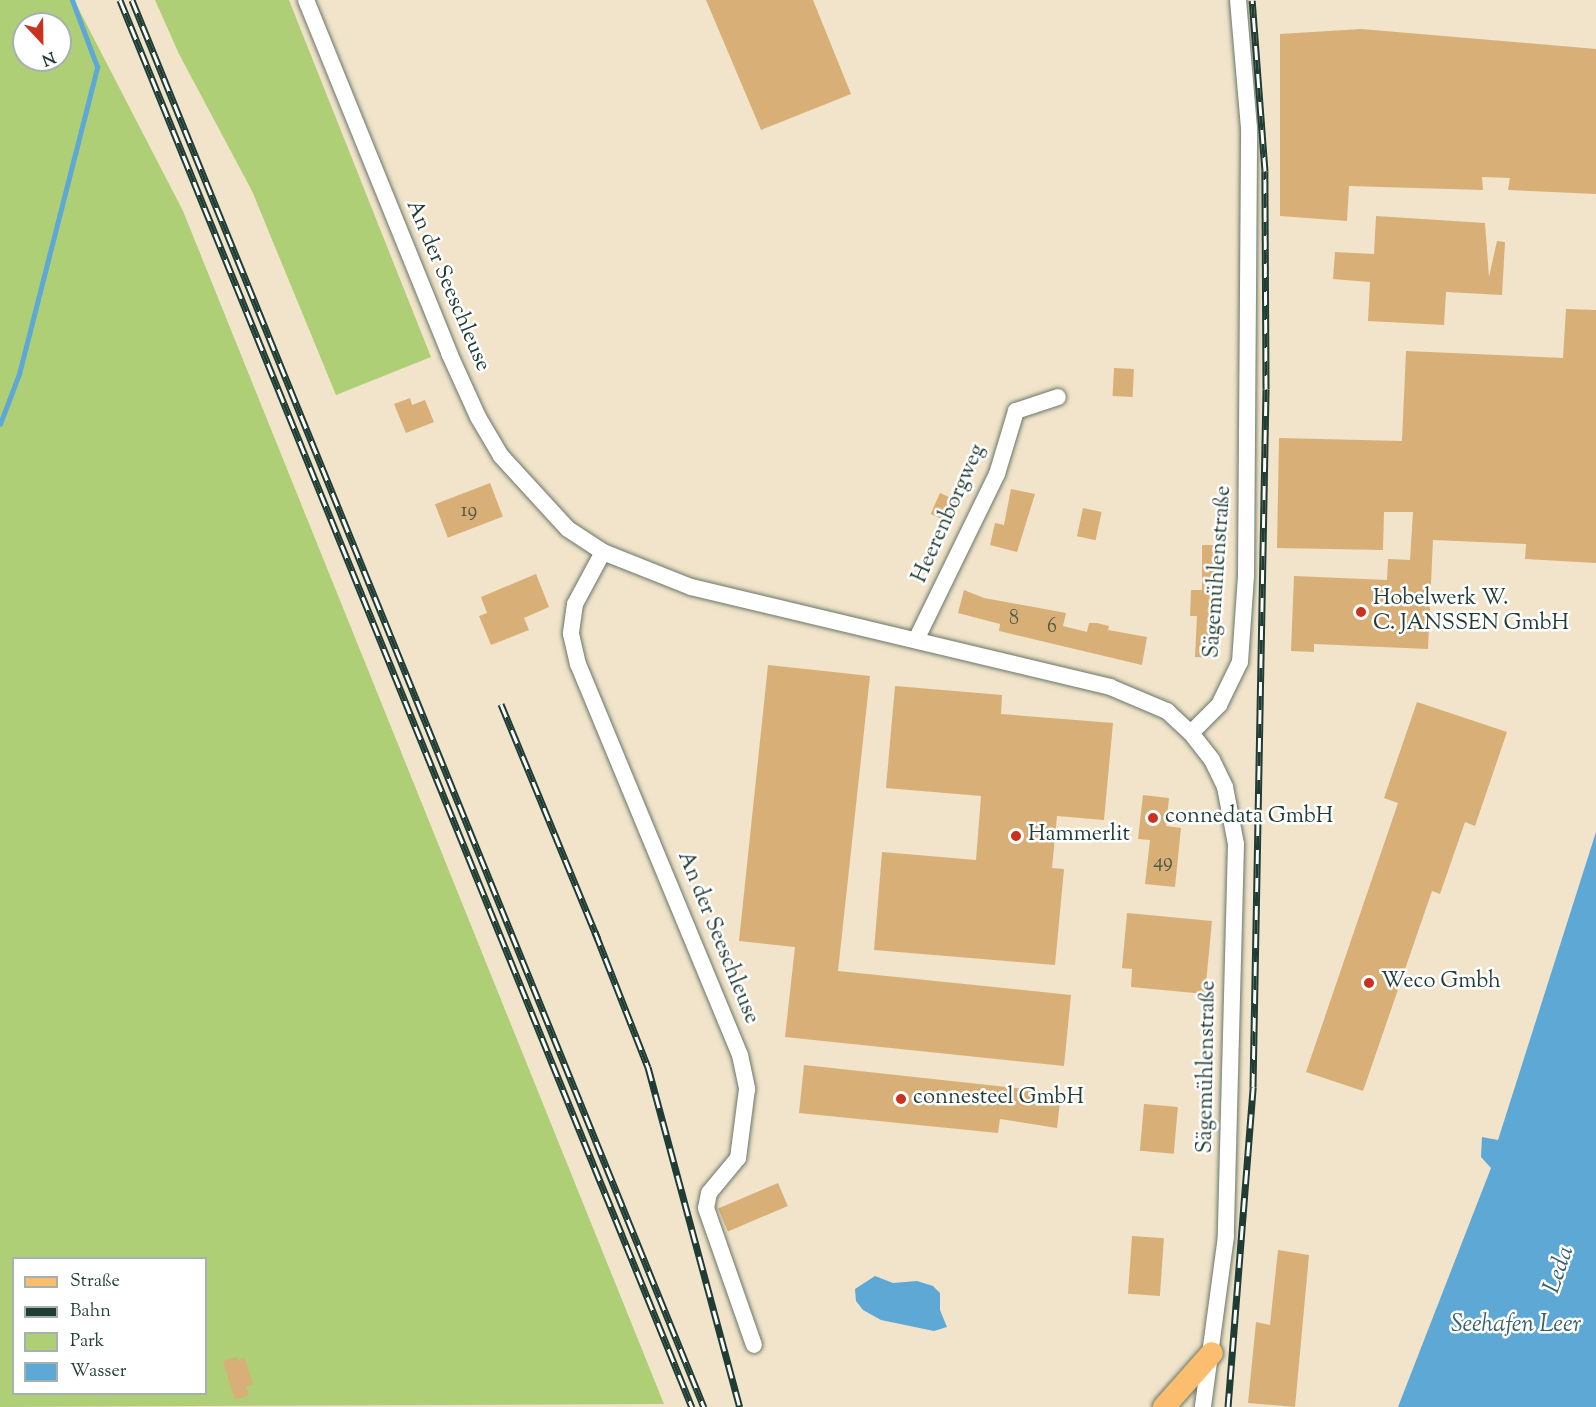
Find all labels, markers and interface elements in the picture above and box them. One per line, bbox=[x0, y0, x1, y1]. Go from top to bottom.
north arrow bbox=[12, 12, 72, 72]
text: N bbox=[38, 44, 58, 70]
street label: An der Seeschleuse bbox=[399, 196, 495, 376]
street label: Heerenborgweg bbox=[908, 441, 992, 587]
street label: Sägemühlenstraße bbox=[1200, 485, 1238, 659]
house number: 19 bbox=[461, 499, 477, 523]
place label: Hobelwerk W. C. JANSSEN GmbH bbox=[1373, 586, 1569, 638]
marker: Hobelwerk W. C. JANSSEN GmbH bbox=[1354, 605, 1368, 619]
house number: 8 bbox=[1009, 607, 1019, 631]
house number: 6 bbox=[1047, 615, 1057, 639]
place label: connedata GmbH bbox=[1165, 805, 1333, 831]
marker: connedata GmbH bbox=[1146, 811, 1160, 825]
place label: Hammerlit bbox=[1028, 823, 1130, 849]
marker: Hammerlit bbox=[1009, 829, 1023, 843]
street label: An der Seeschleuse bbox=[670, 848, 764, 1028]
house number: 49 bbox=[1153, 850, 1173, 874]
place label: Weco Gmbh bbox=[1381, 970, 1501, 996]
marker: Weco Gmbh bbox=[1362, 976, 1376, 990]
street label: Sägemühlenstraße bbox=[1193, 980, 1223, 1154]
place label: connesteel GmbH bbox=[913, 1086, 1084, 1112]
marker: connesteel GmbH bbox=[894, 1092, 908, 1106]
water label: Leda bbox=[1539, 1243, 1581, 1297]
legend bbox=[12, 1257, 207, 1395]
text: Straße bbox=[70, 1269, 120, 1295]
text: Bahn bbox=[70, 1299, 111, 1325]
water label: Seehafen Leer bbox=[1451, 1312, 1581, 1340]
text: Park bbox=[70, 1329, 104, 1355]
text: Wasser bbox=[70, 1359, 127, 1385]

